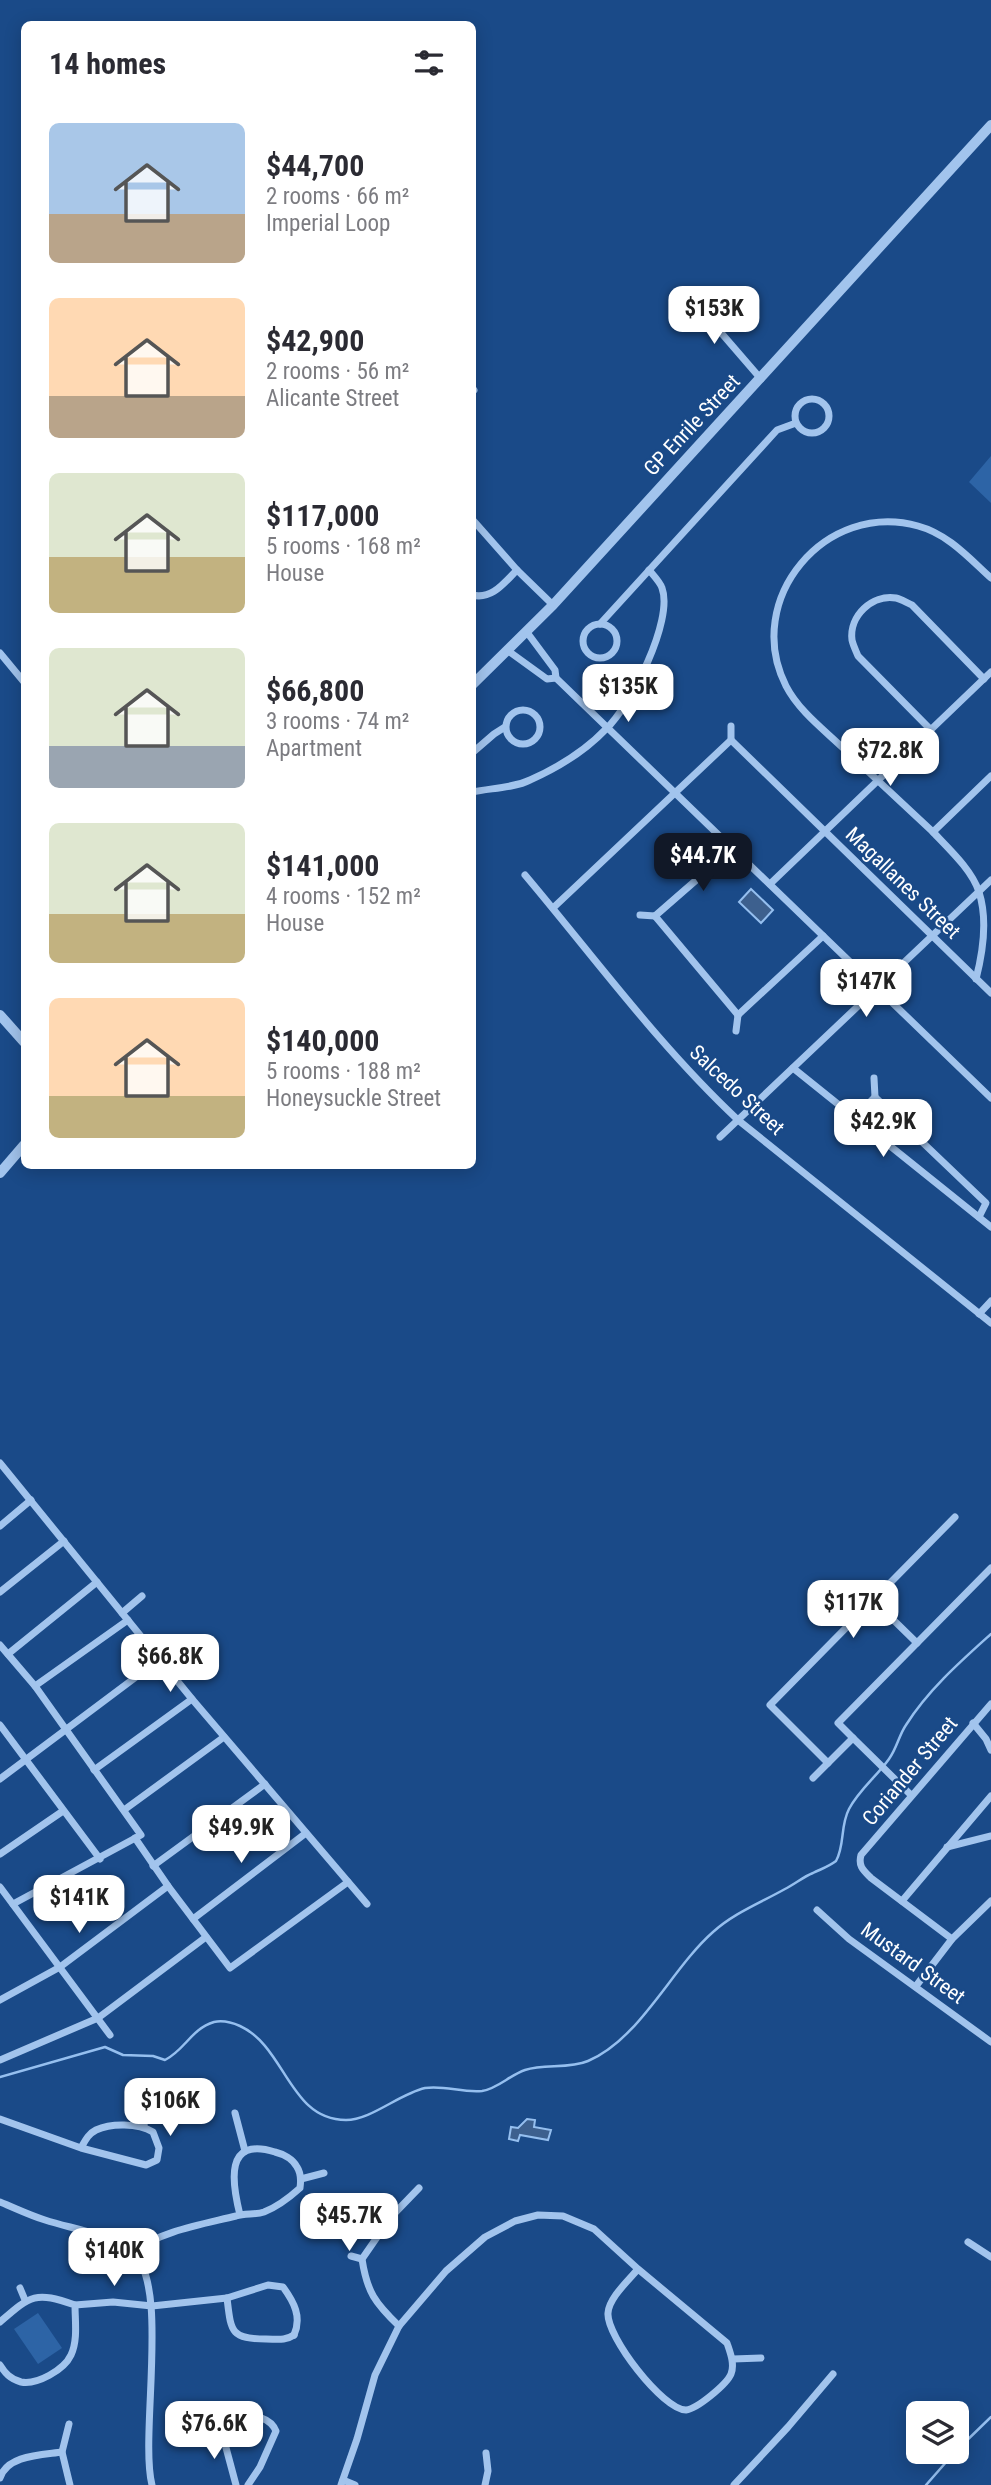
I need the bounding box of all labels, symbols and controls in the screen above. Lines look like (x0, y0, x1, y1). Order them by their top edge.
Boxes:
icon: filters (410, 44, 448, 82)
text: 14 homes (49, 46, 166, 81)
text: $44,700 (266, 148, 364, 183)
icon: home (105, 151, 189, 235)
text: 2 rooms · 66 m² (266, 183, 409, 210)
text: Imperial Loop (266, 210, 390, 237)
pin: $153K (665, 286, 763, 346)
text: $153K (684, 295, 744, 322)
text: $42,900 (266, 323, 364, 358)
icon: home (105, 326, 189, 410)
text: 2 rooms · 56 m² (266, 358, 409, 385)
street label: GP Enrile Street (639, 370, 745, 480)
text: Alicante Street (266, 385, 399, 412)
text: $117,000 (266, 498, 379, 533)
icon: home (105, 501, 189, 585)
text: 5 rooms · 168 m² (266, 533, 421, 560)
text: House (266, 560, 324, 587)
pin: $135K (579, 664, 677, 724)
text: $66,800 (266, 673, 364, 708)
text: $135K (598, 673, 658, 700)
icon: home (105, 676, 189, 760)
text: 3 rooms · 74 m² (266, 708, 409, 735)
pin: $72.8K (833, 728, 947, 788)
text: Apartment (266, 735, 362, 762)
text: $72.8K (857, 737, 923, 764)
street label: Magallanes Street (841, 822, 965, 944)
pin: $44.7K (646, 834, 760, 893)
text: $44.7K (670, 842, 736, 869)
text: $141,000 (266, 848, 379, 883)
icon: home (105, 851, 189, 935)
text: 4 rooms · 152 m² (266, 883, 421, 910)
text: House (266, 910, 324, 937)
pin: $147K (817, 960, 915, 1019)
text: $147K (836, 968, 896, 995)
text: $140,000 (266, 1023, 379, 1058)
icon: home (105, 1026, 189, 1110)
street label: Salcedo Street (685, 1040, 789, 1140)
text: 5 rooms · 188 m² (266, 1058, 421, 1085)
text: Honeysuckle Street (266, 1085, 441, 1112)
pin: $42.9K (826, 1100, 940, 1159)
text: $42.9K (850, 1108, 916, 1135)
pin: $117K (804, 1580, 902, 1640)
text: $117K (823, 1589, 883, 1616)
pin: $66.8K (113, 1634, 227, 1694)
text: $66.8K (137, 1643, 203, 1670)
street label: Coriander Street (858, 1712, 962, 1830)
pin: $49.9K (184, 1806, 298, 1865)
text: $49.9K (208, 1814, 274, 1841)
pin: $141K (30, 1876, 128, 1935)
text: $141K (49, 1884, 109, 1911)
street label: Mustard Street (856, 1917, 970, 2009)
pin: $106K (121, 2078, 219, 2138)
text: $106K (140, 2087, 200, 2114)
pin: $45.7K (292, 2194, 406, 2253)
text: $45.7K (316, 2202, 382, 2229)
pin: $140K (65, 2228, 163, 2288)
text: $140K (84, 2237, 144, 2264)
map controls (906, 2401, 969, 2464)
button: layers (906, 2401, 969, 2464)
pin: $76.6K (157, 2402, 271, 2461)
text: $76.6K (181, 2410, 247, 2437)

